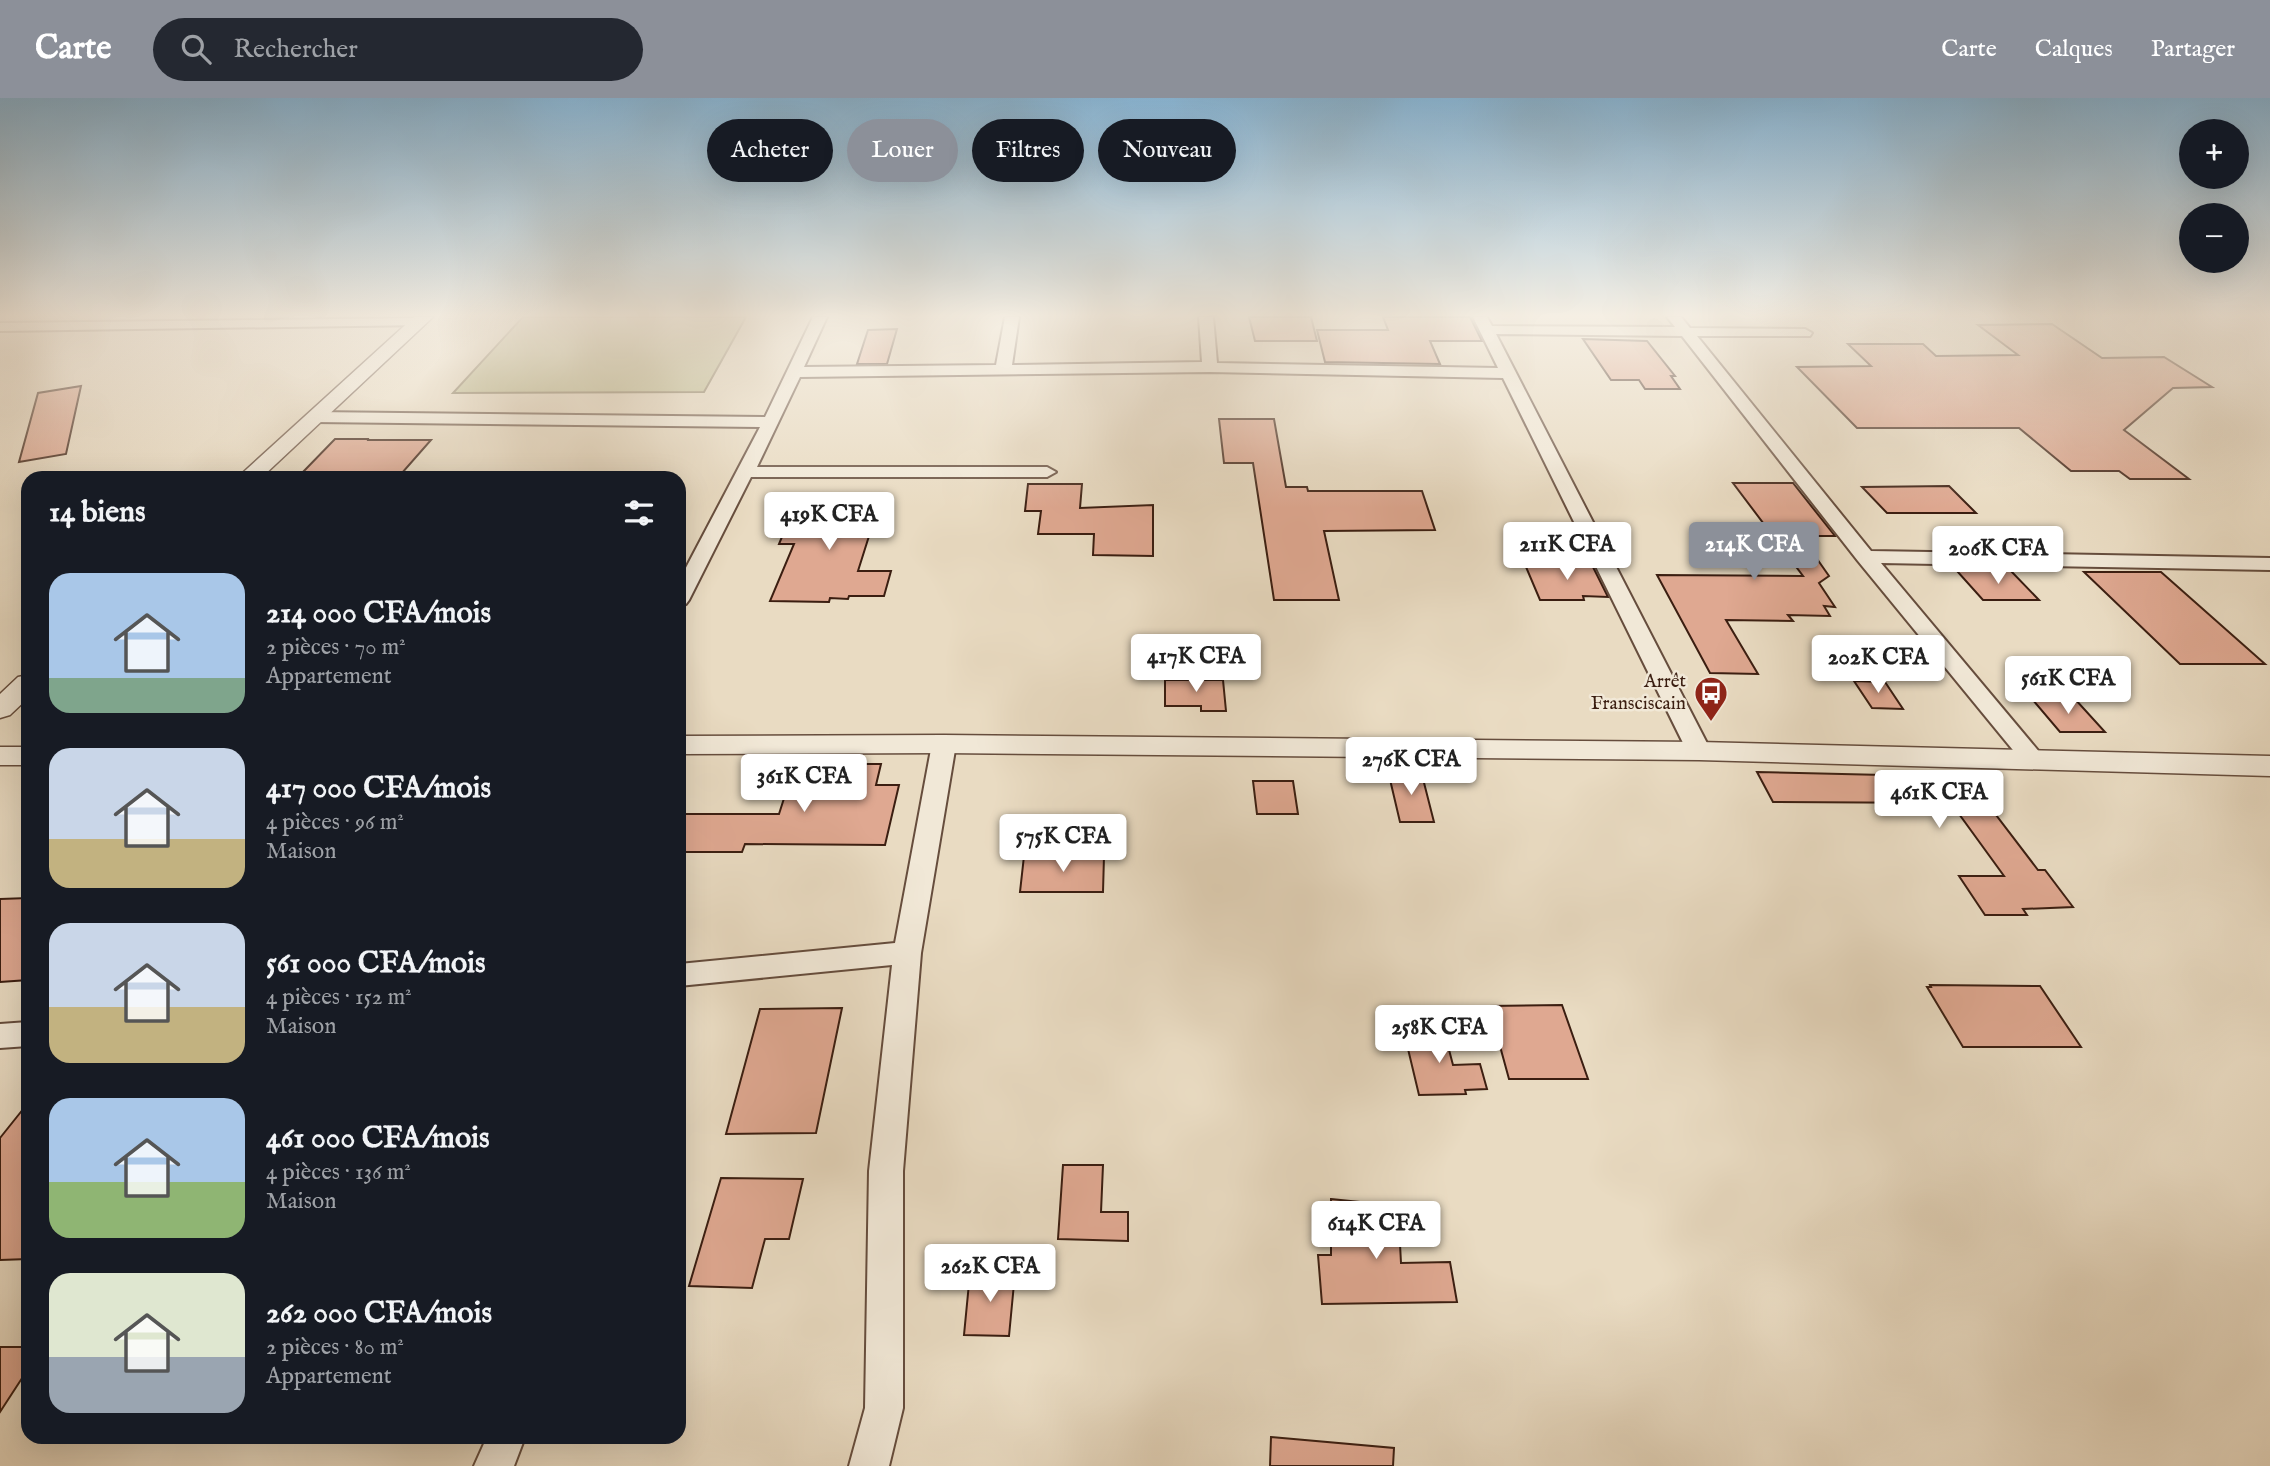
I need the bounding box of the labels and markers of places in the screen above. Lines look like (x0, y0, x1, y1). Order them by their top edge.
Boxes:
pin: 419K CFA (757, 492, 901, 552)
pin: 211K CFA (1495, 522, 1639, 582)
pin: 214K CFA (1682, 522, 1826, 582)
pin: 206K CFA (1926, 526, 2070, 586)
pin: 417K CFA (1124, 634, 1268, 694)
pin: 202K CFA (1806, 636, 1950, 695)
pin: 561K CFA (1996, 656, 2140, 716)
place label: Arrêt Fransciscain (1591, 670, 1686, 716)
bus stop icon: Arrêt Fransciscain (1692, 674, 1730, 723)
pin: 276K CFA (1339, 738, 1483, 797)
pin: 361K CFA (732, 754, 876, 814)
pin: 461K CFA (1867, 770, 2011, 830)
pin: 575K CFA (991, 814, 1135, 874)
pin: 258K CFA (1367, 1006, 1511, 1065)
pin: 614K CFA (1304, 1202, 1448, 1261)
pin: 262K CFA (918, 1244, 1062, 1304)

